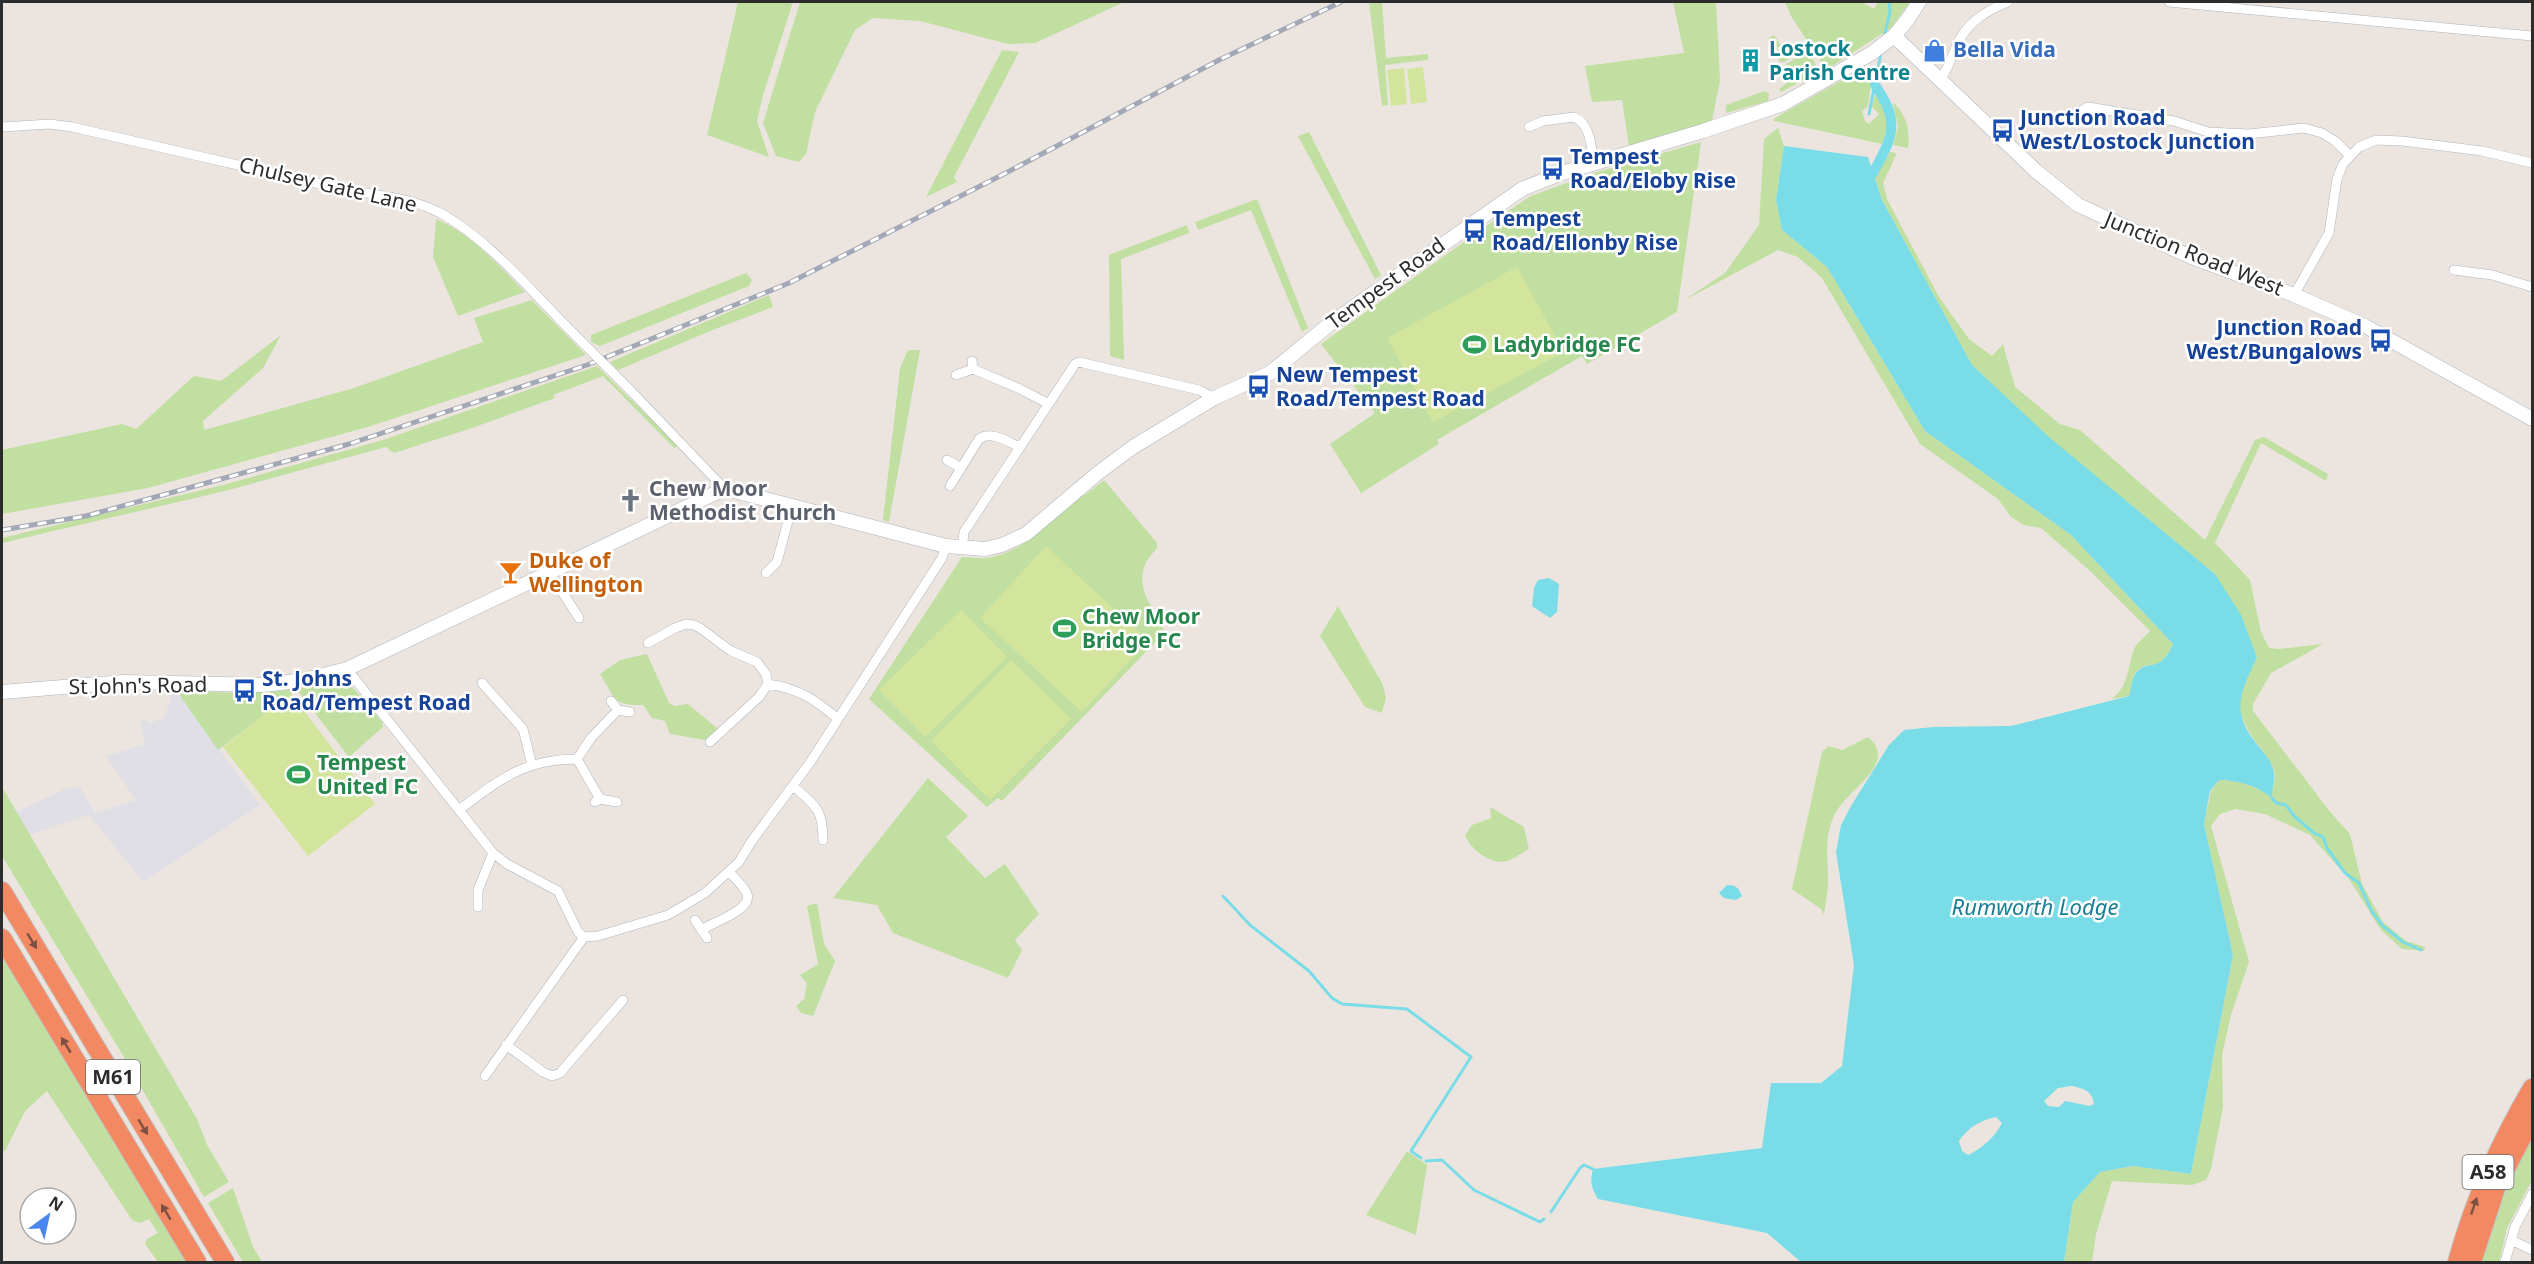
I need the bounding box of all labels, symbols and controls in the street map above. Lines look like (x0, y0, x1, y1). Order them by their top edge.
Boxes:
place label: Lostock Parish Centre (1769, 34, 1910, 86)
place label: Bella Vida (1953, 35, 2056, 63)
shop icon: Bella Vida (1922, 37, 1948, 63)
building icon: Lostock Parish Centre (1738, 48, 1764, 74)
place label: Junction Road West/Lostock Junction (2018, 103, 2255, 155)
bus stop icon: Junction Road West/Lostock Junction (1989, 117, 2015, 143)
place label: Tempest Road/Eloby Rise (1570, 142, 1736, 194)
street label: Chulsey Gate Lane (236, 150, 420, 218)
bus stop icon: Tempest Road/Eloby Rise (1539, 156, 1565, 182)
place label: Tempest Road/Ellonby Rise (1492, 204, 1678, 256)
street label: Junction Road West (2099, 204, 2288, 302)
bus stop icon: Tempest Road/Ellonby Rise (1461, 218, 1487, 244)
street label: Tempest Road (1321, 231, 1450, 336)
place label: Junction Road West/Bungalows (2187, 313, 2362, 365)
bus stop icon: Junction Road West/Bungalows (2367, 327, 2393, 353)
place label: Ladybridge FC (1493, 330, 1641, 358)
sports icon: Ladybridge FC (1462, 332, 1488, 358)
place label: New Tempest Road/Tempest Road (1276, 360, 1485, 412)
bus stop icon: New Tempest Road/Tempest Road (1245, 374, 1271, 400)
place label: Chew Moor Methodist Church (649, 474, 836, 526)
church icon: Chew Moor Methodist Church (618, 488, 644, 514)
place label: Duke of Wellington (529, 546, 643, 598)
bar icon: Duke of Wellington (498, 560, 524, 586)
place label: Chew Moor Bridge FC (1082, 602, 1201, 654)
sports icon: Chew Moor Bridge FC (1051, 616, 1077, 642)
place label: St. Johns Road/Tempest Road (262, 664, 471, 716)
street label: St John's Road (68, 670, 208, 700)
bus stop icon: St. Johns Road/Tempest Road (231, 678, 257, 704)
place label: Tempest United FC (317, 748, 418, 800)
sports icon: Tempest United FC (286, 762, 312, 788)
water label: Rumworth Lodge (1952, 891, 2118, 921)
one-way arrow (26, 933, 37, 949)
one-way arrow (61, 1036, 71, 1053)
road number: M61 (86, 1060, 140, 1094)
one-way arrow (138, 1119, 148, 1136)
road number: A58 (2462, 1155, 2514, 1189)
north arrow (18, 1186, 78, 1246)
text: N (45, 1191, 68, 1216)
one-way arrow (2470, 1197, 2479, 1215)
one-way arrow (161, 1204, 172, 1220)

